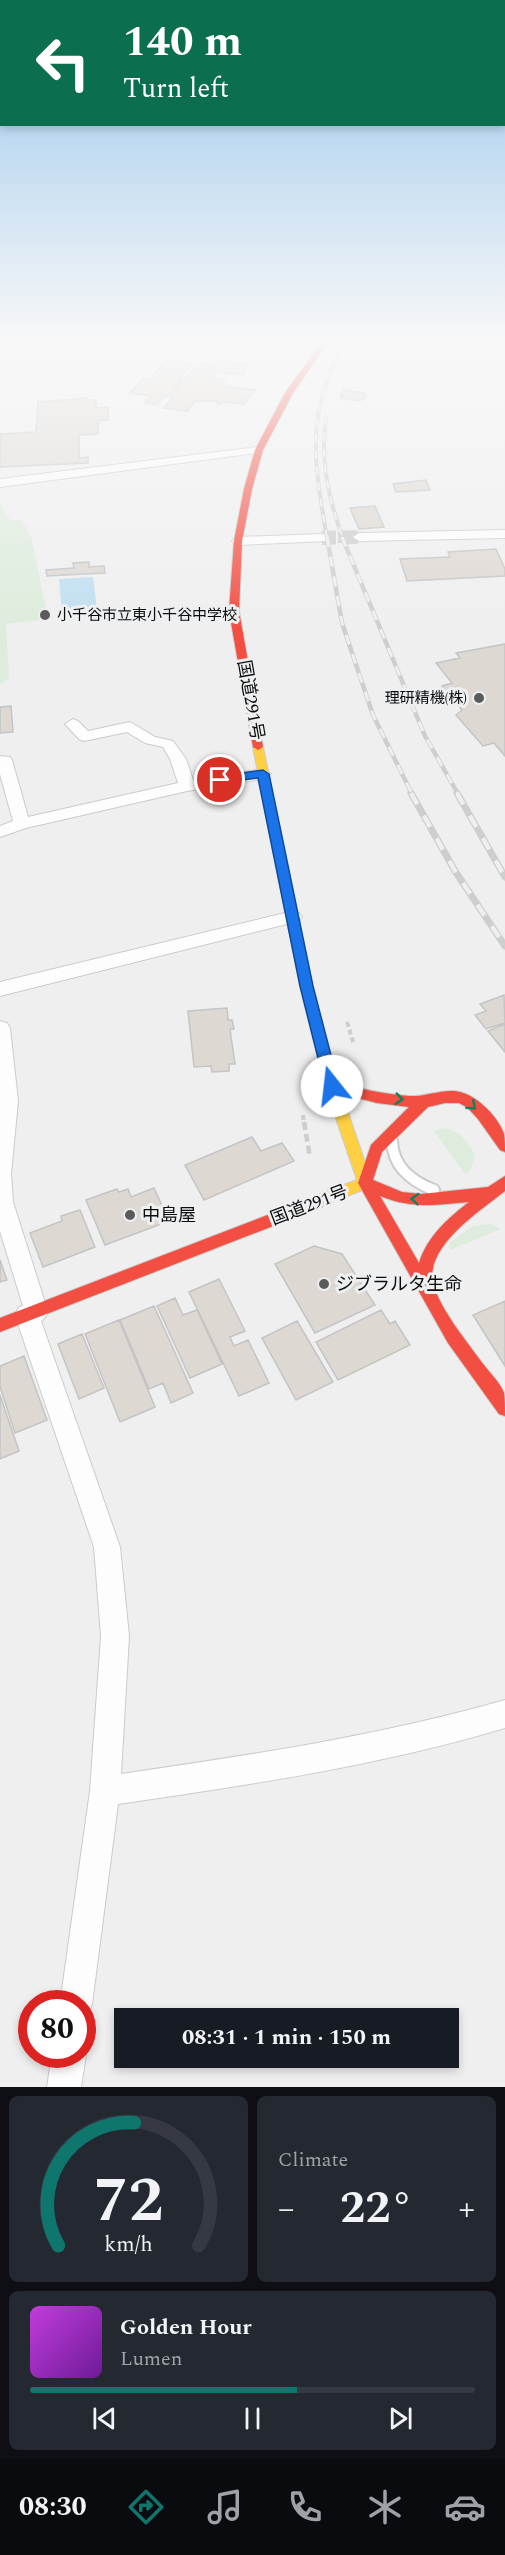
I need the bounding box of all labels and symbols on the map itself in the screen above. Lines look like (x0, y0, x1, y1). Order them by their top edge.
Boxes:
place label: 小千谷市立東小千谷中学校 (57, 604, 237, 627)
marker: 小千谷市立東小千谷中学校 (38, 608, 52, 622)
street label: 国道291号 (230, 658, 271, 742)
place label: 理研精機(株) (384, 687, 467, 710)
marker: 理研精機(株) (472, 691, 486, 705)
pin (194, 754, 245, 805)
position arrow (300, 1054, 364, 1118)
one-way arrow (394, 1092, 403, 1105)
one-way arrow (466, 1099, 476, 1110)
street label: 国道291号 (267, 1178, 352, 1233)
one-way arrow (410, 1193, 419, 1206)
place label: 中島屋 (142, 1202, 196, 1229)
marker: 中島屋 (123, 1208, 137, 1222)
place label: ジブラルタ生命 (336, 1271, 462, 1298)
marker: ジブラルタ生命 (317, 1277, 331, 1291)
speed limit sign: 80 (18, 1990, 96, 2068)

